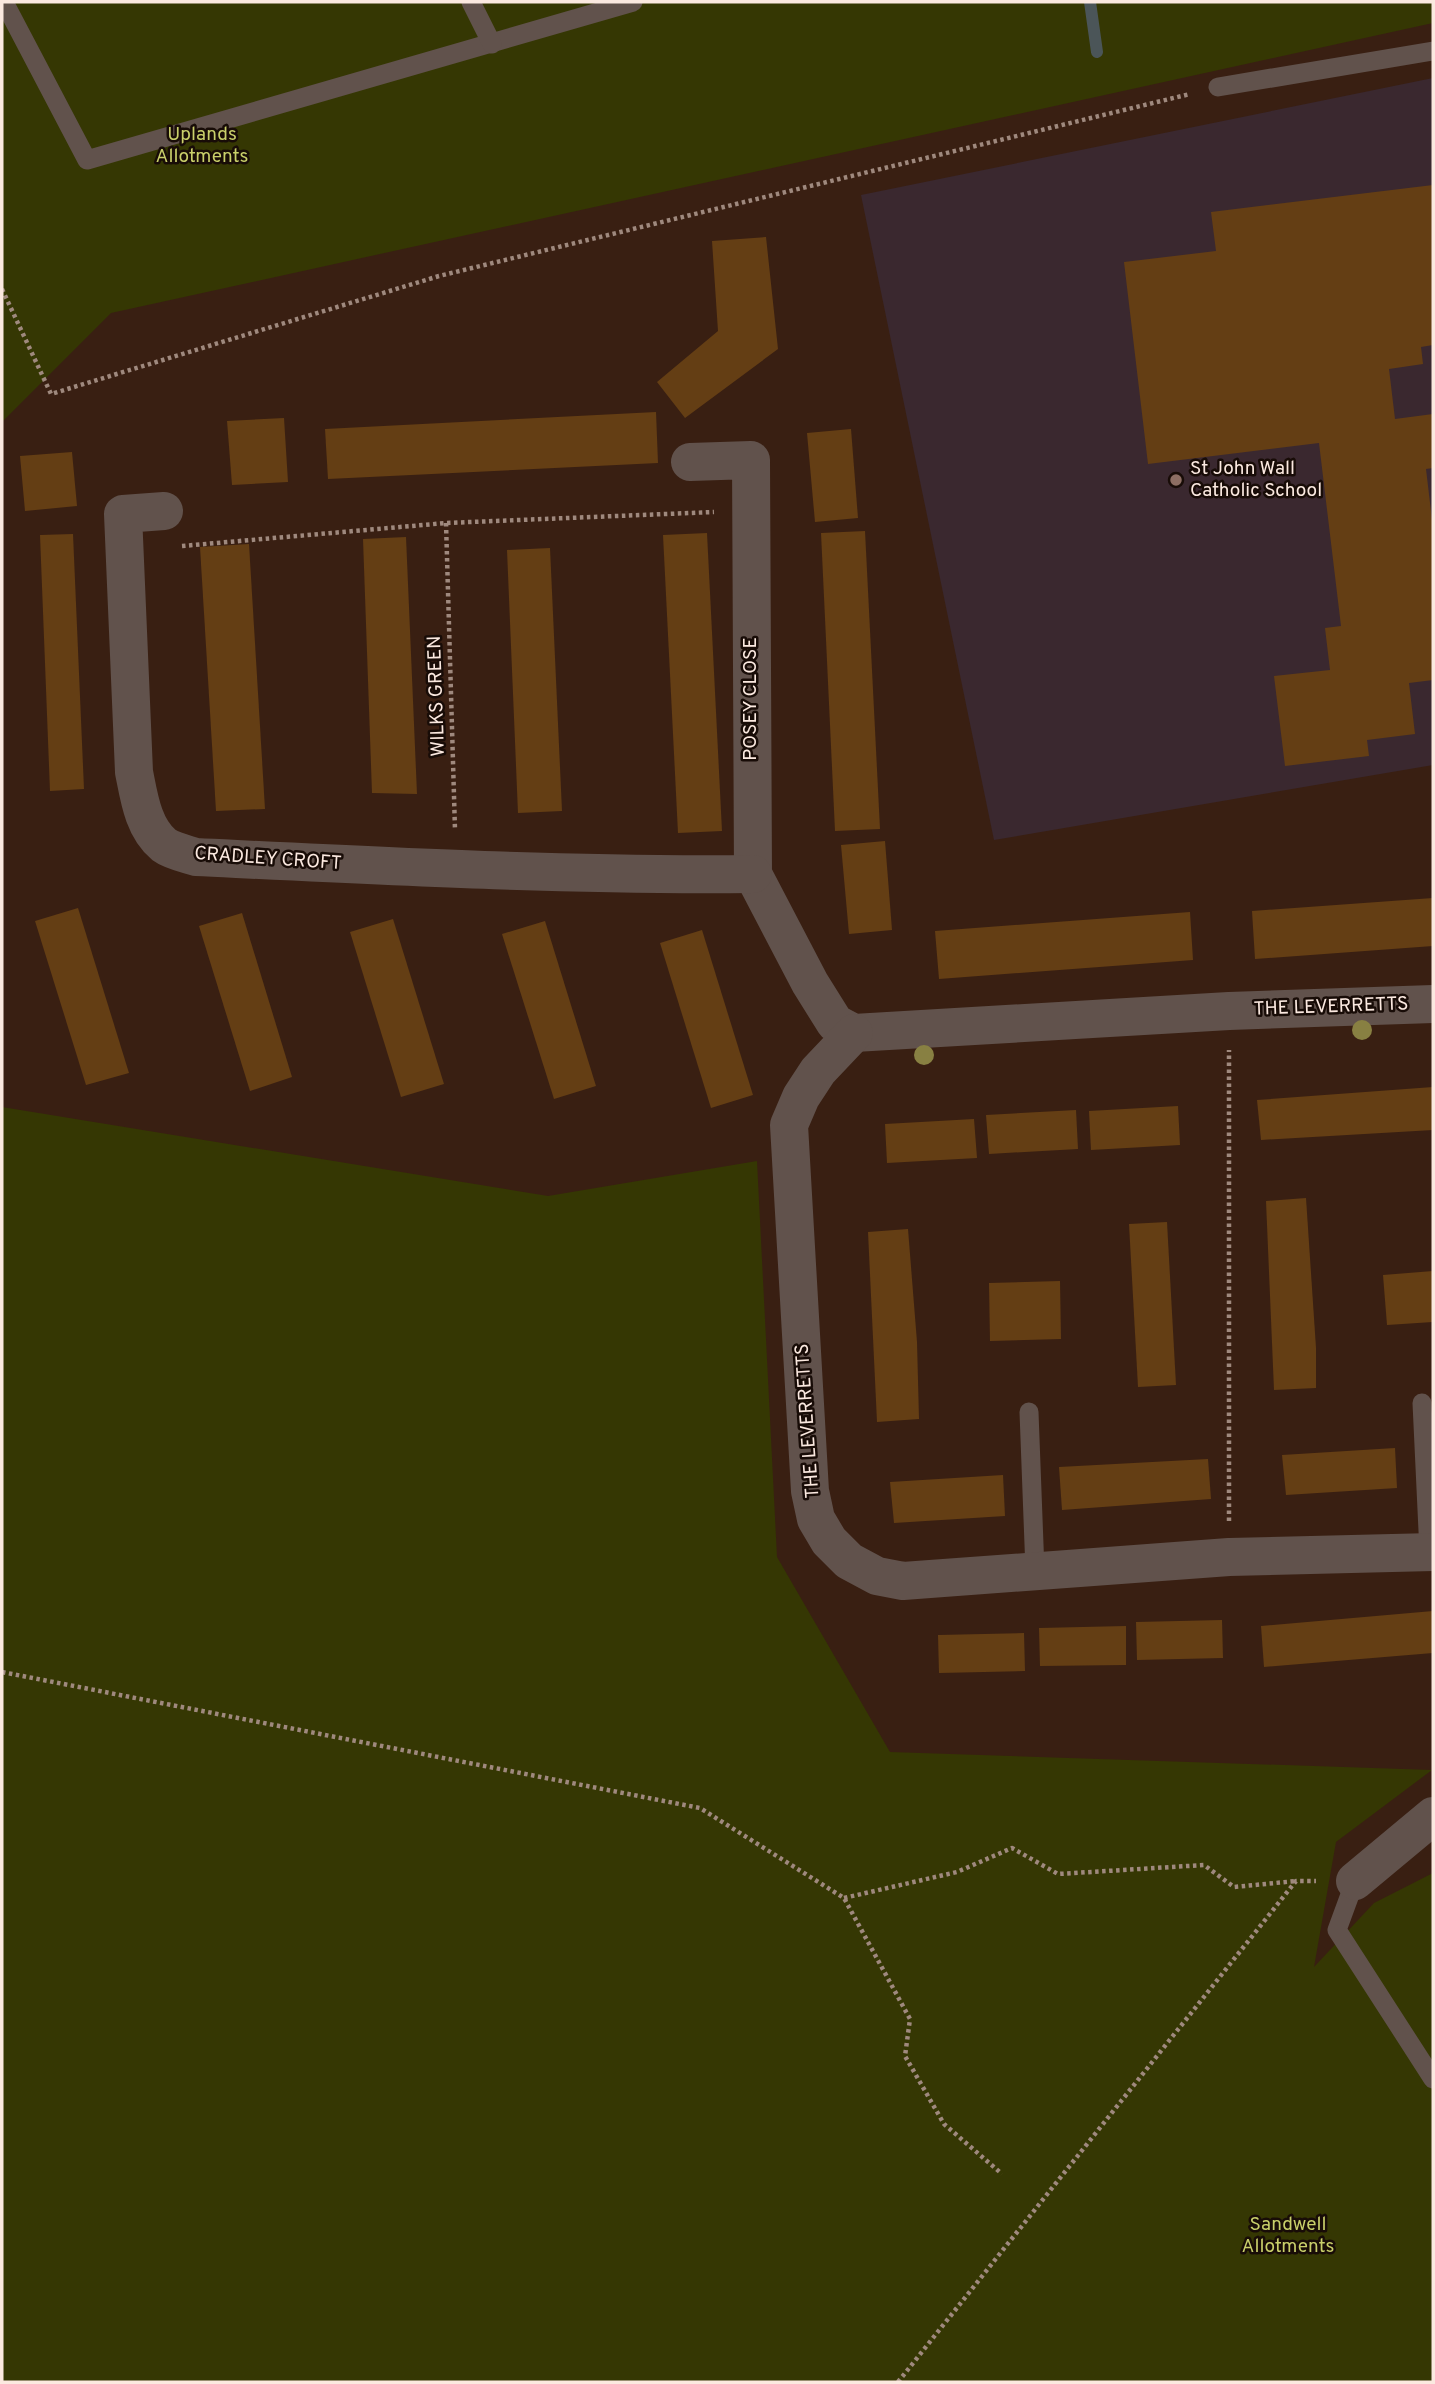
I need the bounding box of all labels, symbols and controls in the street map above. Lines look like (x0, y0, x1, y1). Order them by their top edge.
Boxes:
park label: Uplands Allotments (156, 123, 248, 169)
place label: St John Wall Catholic School (1190, 457, 1322, 503)
marker: St John Wall Catholic School (1168, 472, 1184, 488)
street label: WILKS GREEN (423, 635, 451, 757)
street label: POSEY CLOSE (739, 637, 763, 761)
street label: CRADLEY CROFT (193, 842, 343, 876)
street label: THE LEVERRETTS (1253, 992, 1409, 1022)
street label: THE LEVERRETTS (791, 1343, 825, 1499)
park label: Sandwell Allotments (1242, 2213, 1334, 2259)

